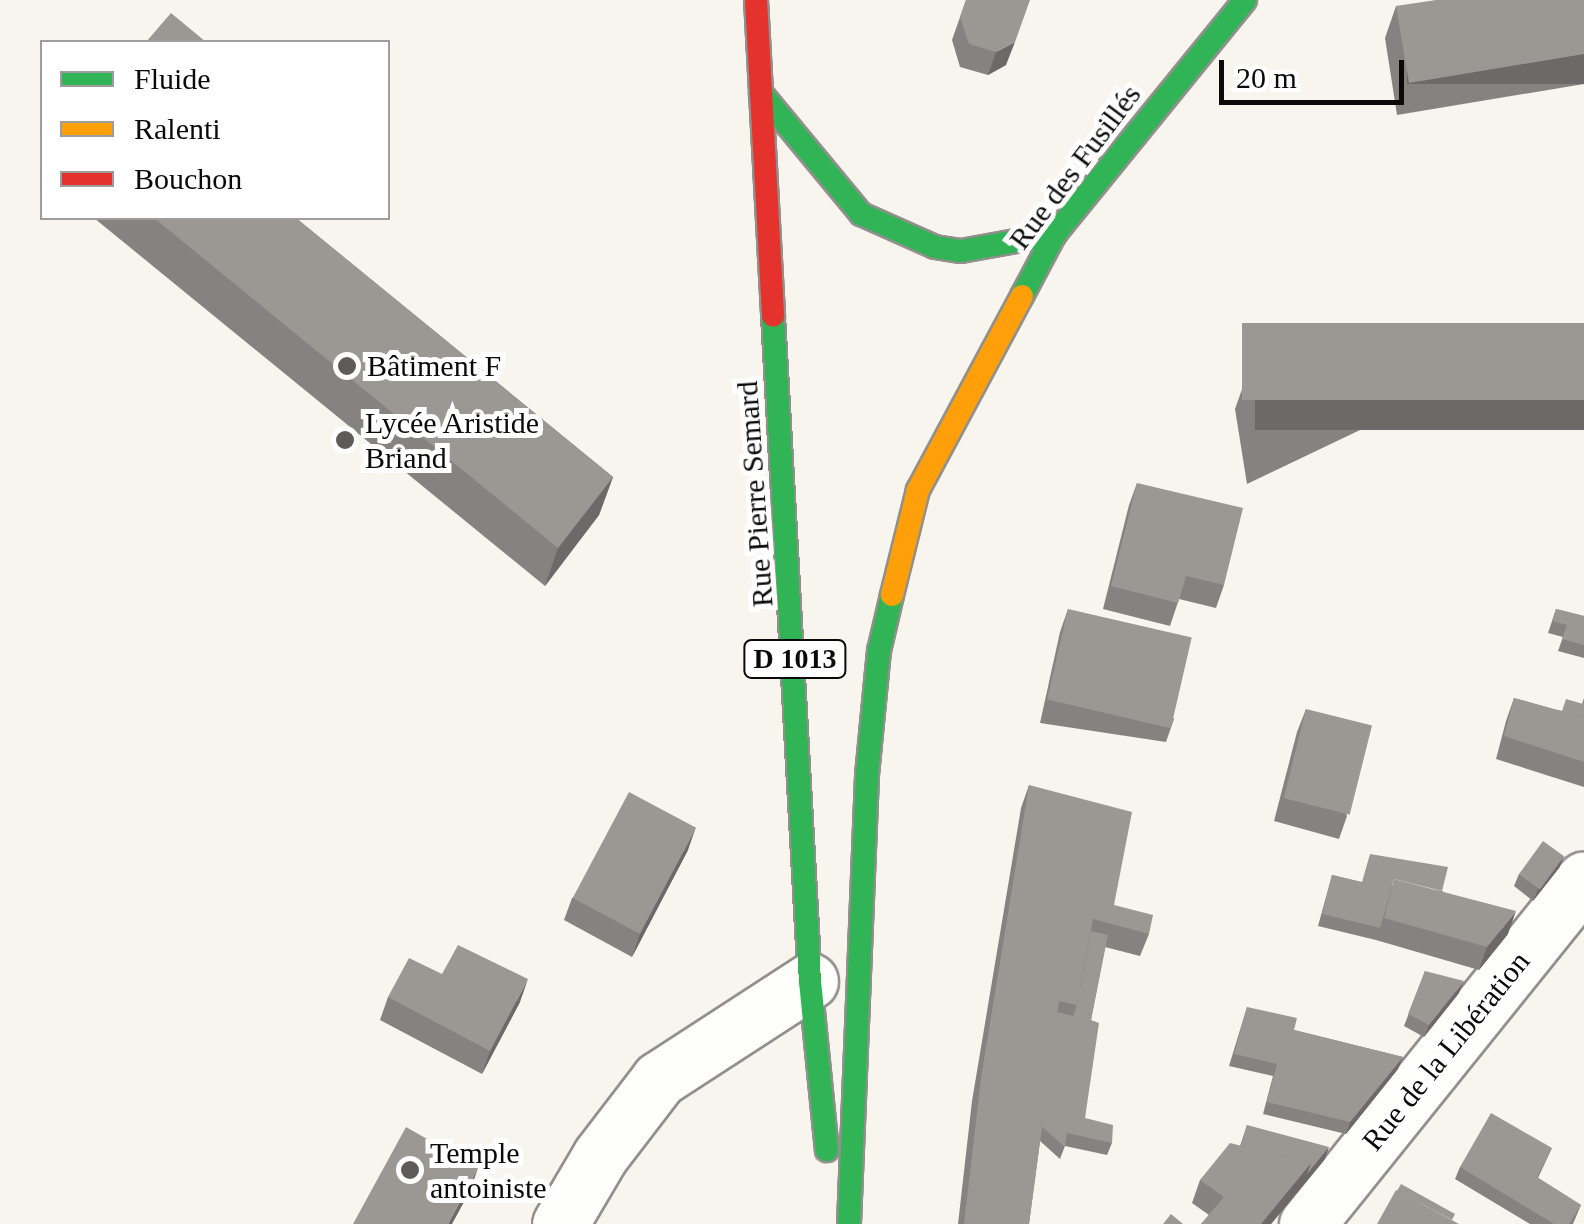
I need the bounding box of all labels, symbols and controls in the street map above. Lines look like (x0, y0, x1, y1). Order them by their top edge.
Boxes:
legend (40, 40, 390, 220)
scale bar (1224, 40, 1409, 102)
text: 20 m (1236, 61, 1297, 94)
text: Fluide (134, 62, 211, 95)
street label: Rue des Fusillés (1001, 78, 1149, 256)
text: Ralenti (134, 112, 221, 145)
text: Bouchon (134, 162, 242, 195)
place label: Bâtiment F (367, 348, 501, 384)
marker: Bâtiment F (336, 355, 358, 377)
street label: Rue Pierre Semard (729, 380, 781, 608)
place label: Lycée Aristide Briand (365, 405, 541, 476)
marker: Lycée Aristide Briand (334, 429, 356, 451)
road number: D 1013 (742, 636, 848, 682)
street label: Rue de la Libération (1355, 944, 1537, 1158)
place label: Temple antoiniste (430, 1135, 547, 1206)
marker: Temple antoiniste (399, 1159, 421, 1181)

